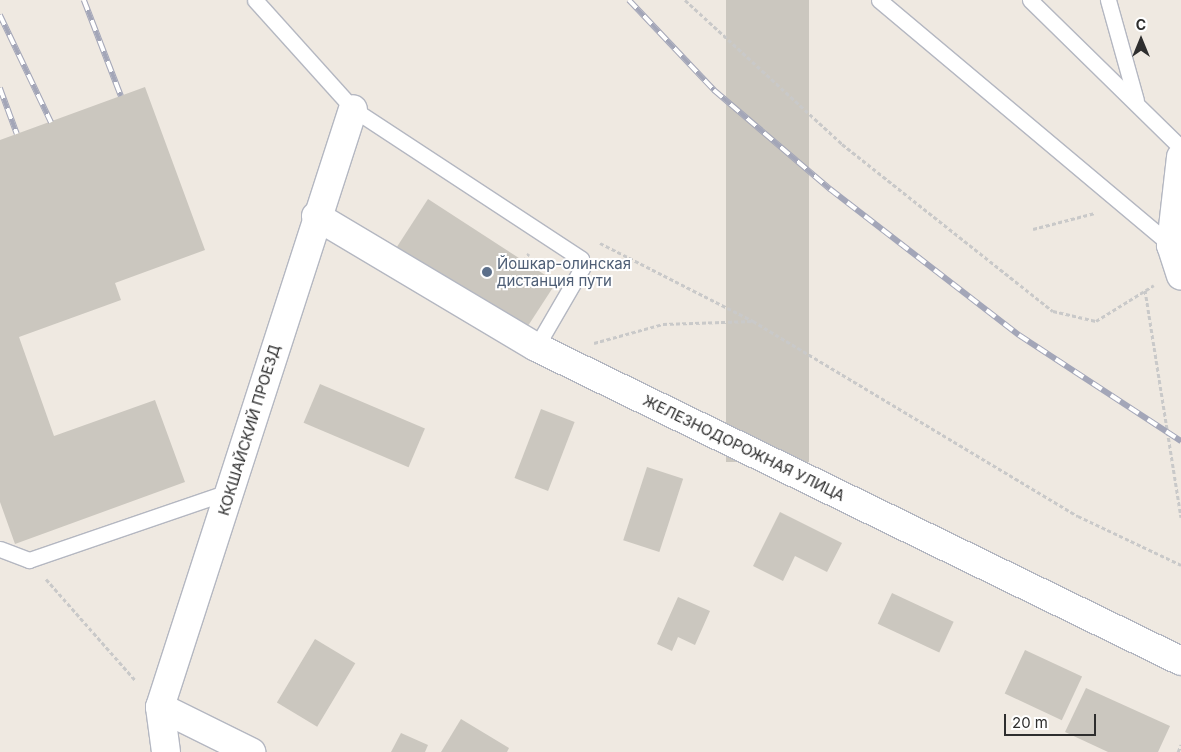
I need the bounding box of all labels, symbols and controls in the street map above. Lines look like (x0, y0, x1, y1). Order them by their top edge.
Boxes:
north arrow (1116, 15, 1166, 65)
text: С (1136, 16, 1146, 33)
place label: Йошкар-олинская дистанция пути (497, 254, 631, 289)
marker: Йошкар-олинская дистанция пути (481, 266, 493, 278)
street label: КОКШАЙСКИЙ ПРОЕЗД (214, 342, 284, 518)
street label: ЖЕЛЕЗНОДОРОЖНАЯ УЛИЦА (640, 391, 848, 505)
scale bar (1006, 704, 1098, 736)
text: 20 m (1012, 713, 1048, 732)

